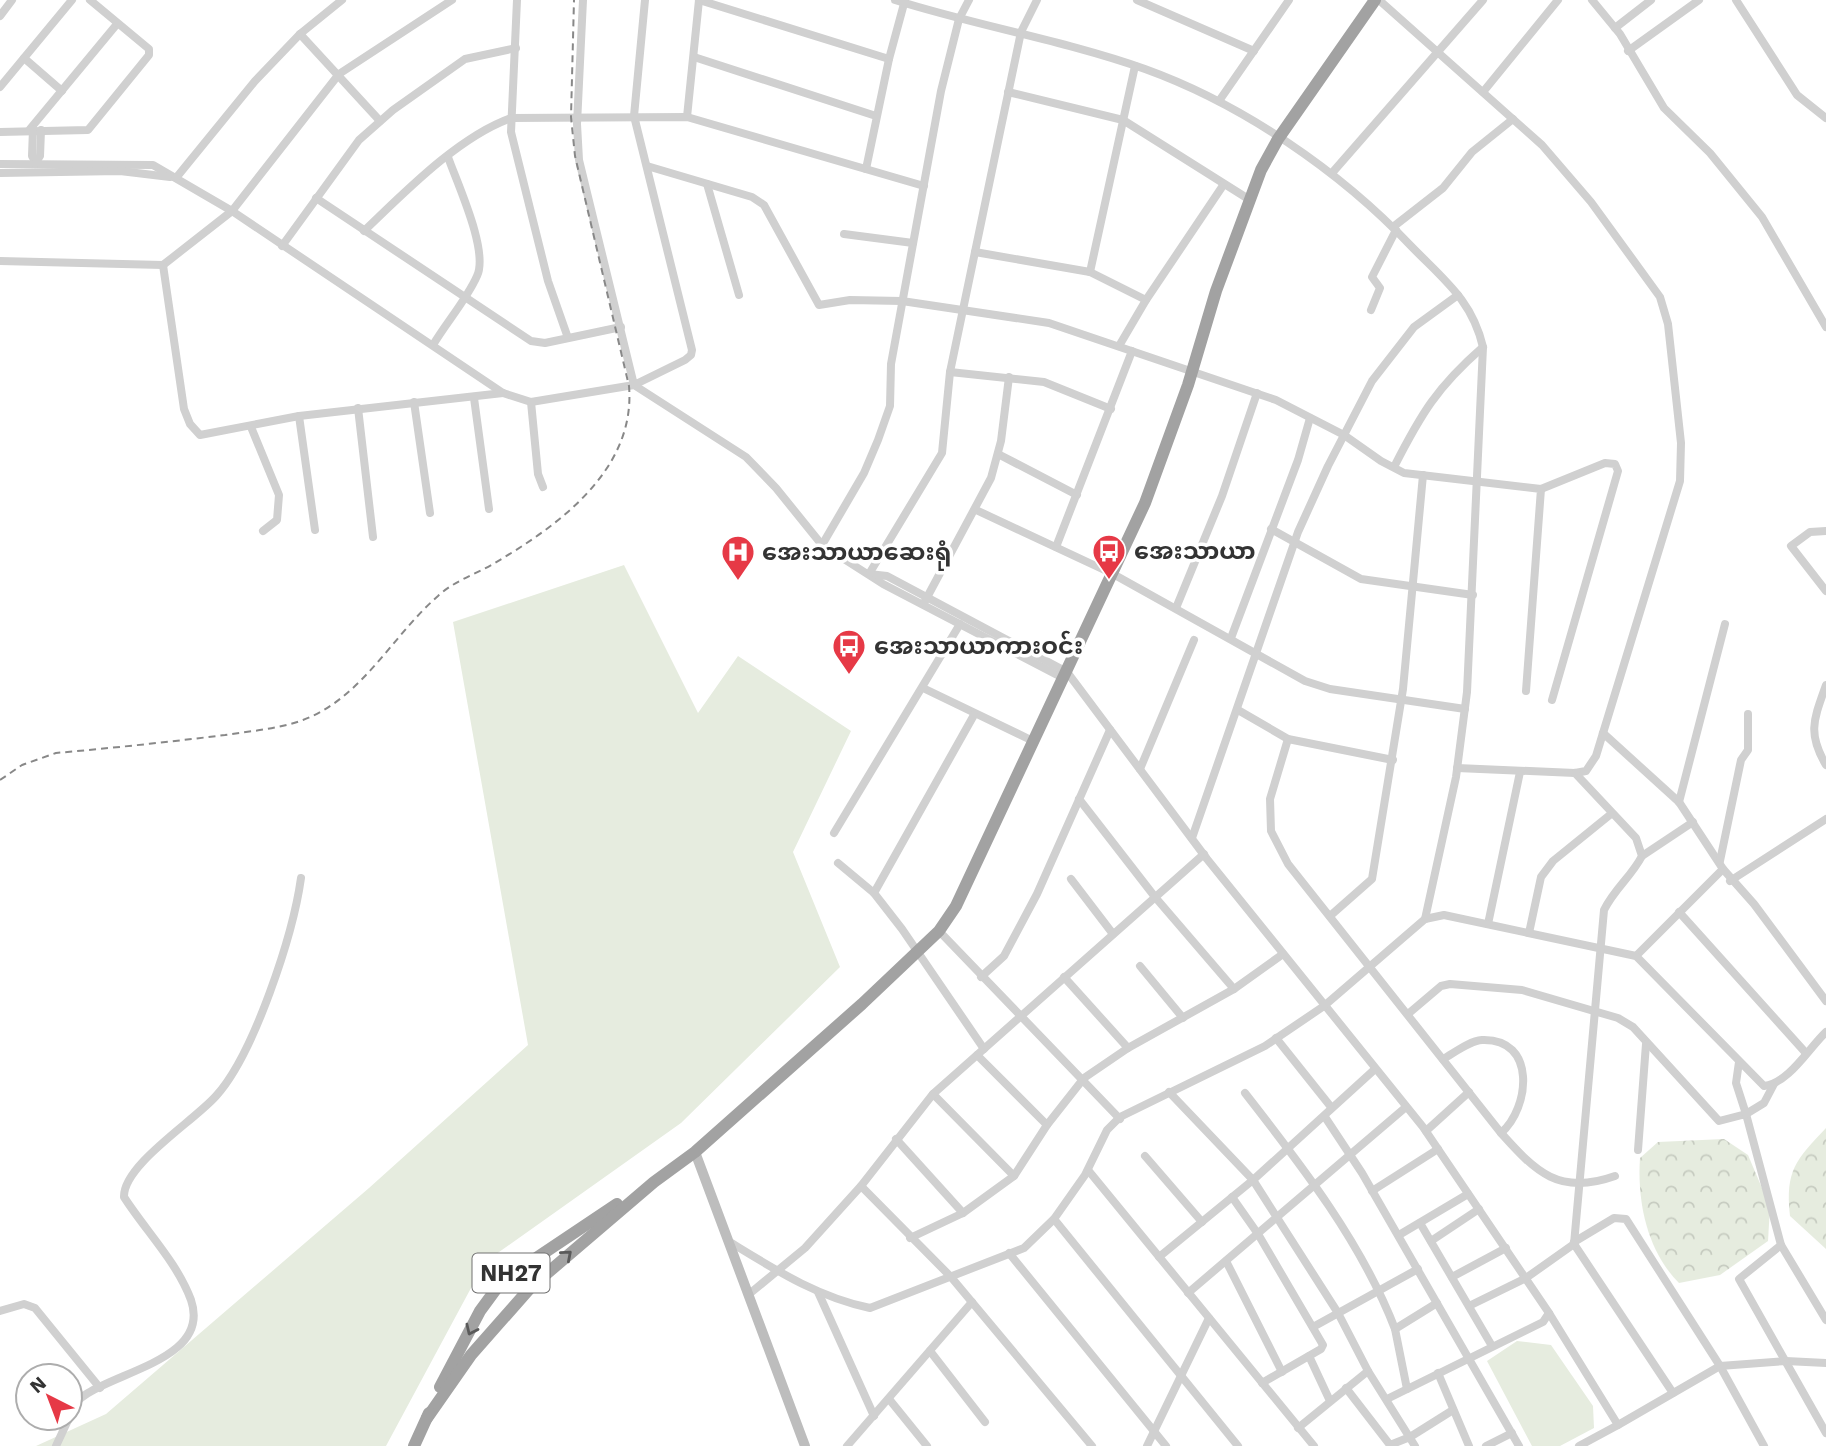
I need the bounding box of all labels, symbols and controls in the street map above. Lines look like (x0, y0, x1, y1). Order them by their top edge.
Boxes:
bus stop icon: အေးသာယာ (1090, 532, 1128, 581)
hospital icon: အေးသာယာဆေးရုံ (719, 533, 757, 582)
place label: အေးသာယာ (1134, 537, 1256, 565)
place label: အေးသာယာဆေးရုံ (762, 538, 951, 571)
bus stop icon: အေးသာယာကားဝင်း (830, 627, 868, 676)
place label: အေးသာယာကားဝင်း (874, 630, 1083, 660)
one-way arrow (559, 1251, 572, 1264)
road number: NH27 (472, 1254, 550, 1292)
one-way arrow (465, 1323, 479, 1335)
north arrow (14, 1362, 84, 1432)
text: N (25, 1371, 51, 1398)

